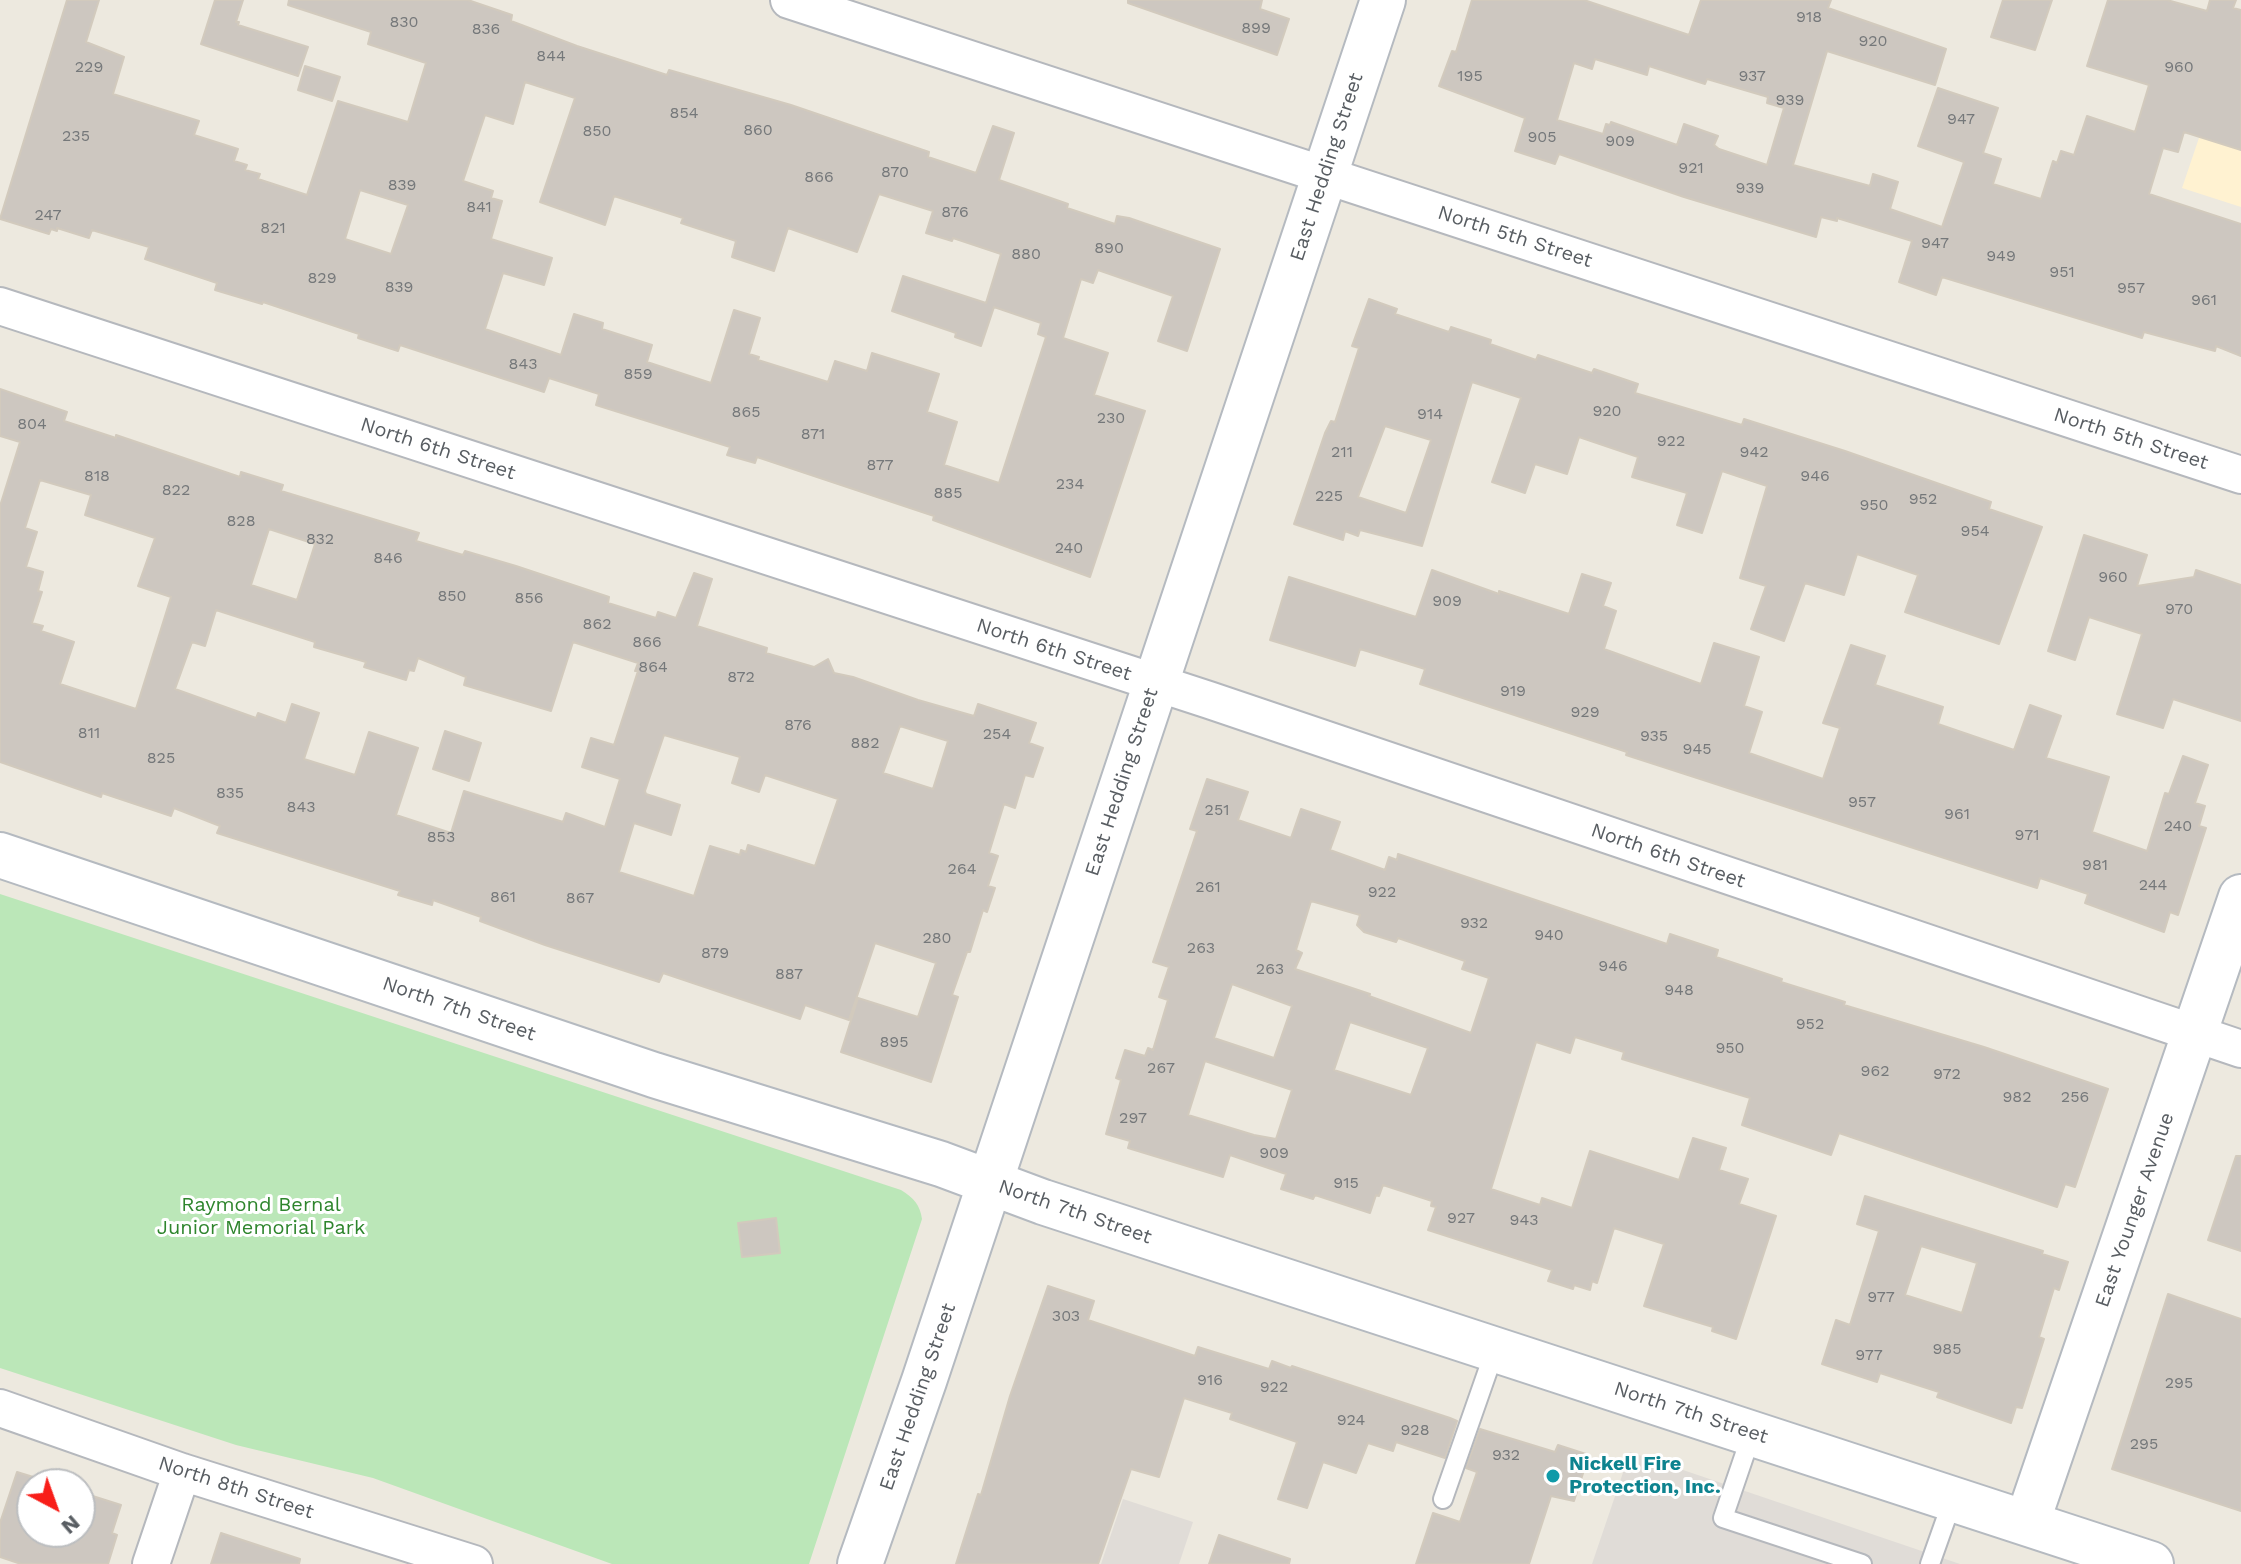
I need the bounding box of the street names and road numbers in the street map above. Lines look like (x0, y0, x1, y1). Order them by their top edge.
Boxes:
street label: East Hedding Street (1285, 70, 1369, 264)
street label: North 5th Street (1435, 201, 1595, 273)
street label: North 5th Street (2051, 403, 2211, 475)
street label: North 6th Street (357, 413, 519, 485)
street label: North 6th Street (973, 614, 1135, 686)
street label: East Hedding Street (1080, 685, 1164, 879)
street label: North 6th Street (1588, 818, 1748, 894)
street label: North 7th Street (379, 972, 539, 1046)
street label: East Younger Avenue (2090, 1109, 2180, 1311)
street label: North 7th Street (995, 1175, 1155, 1249)
street label: East Hedding Street (875, 1300, 961, 1494)
street label: North 7th Street (1611, 1377, 1771, 1449)
street label: North 8th Street (155, 1452, 317, 1524)

